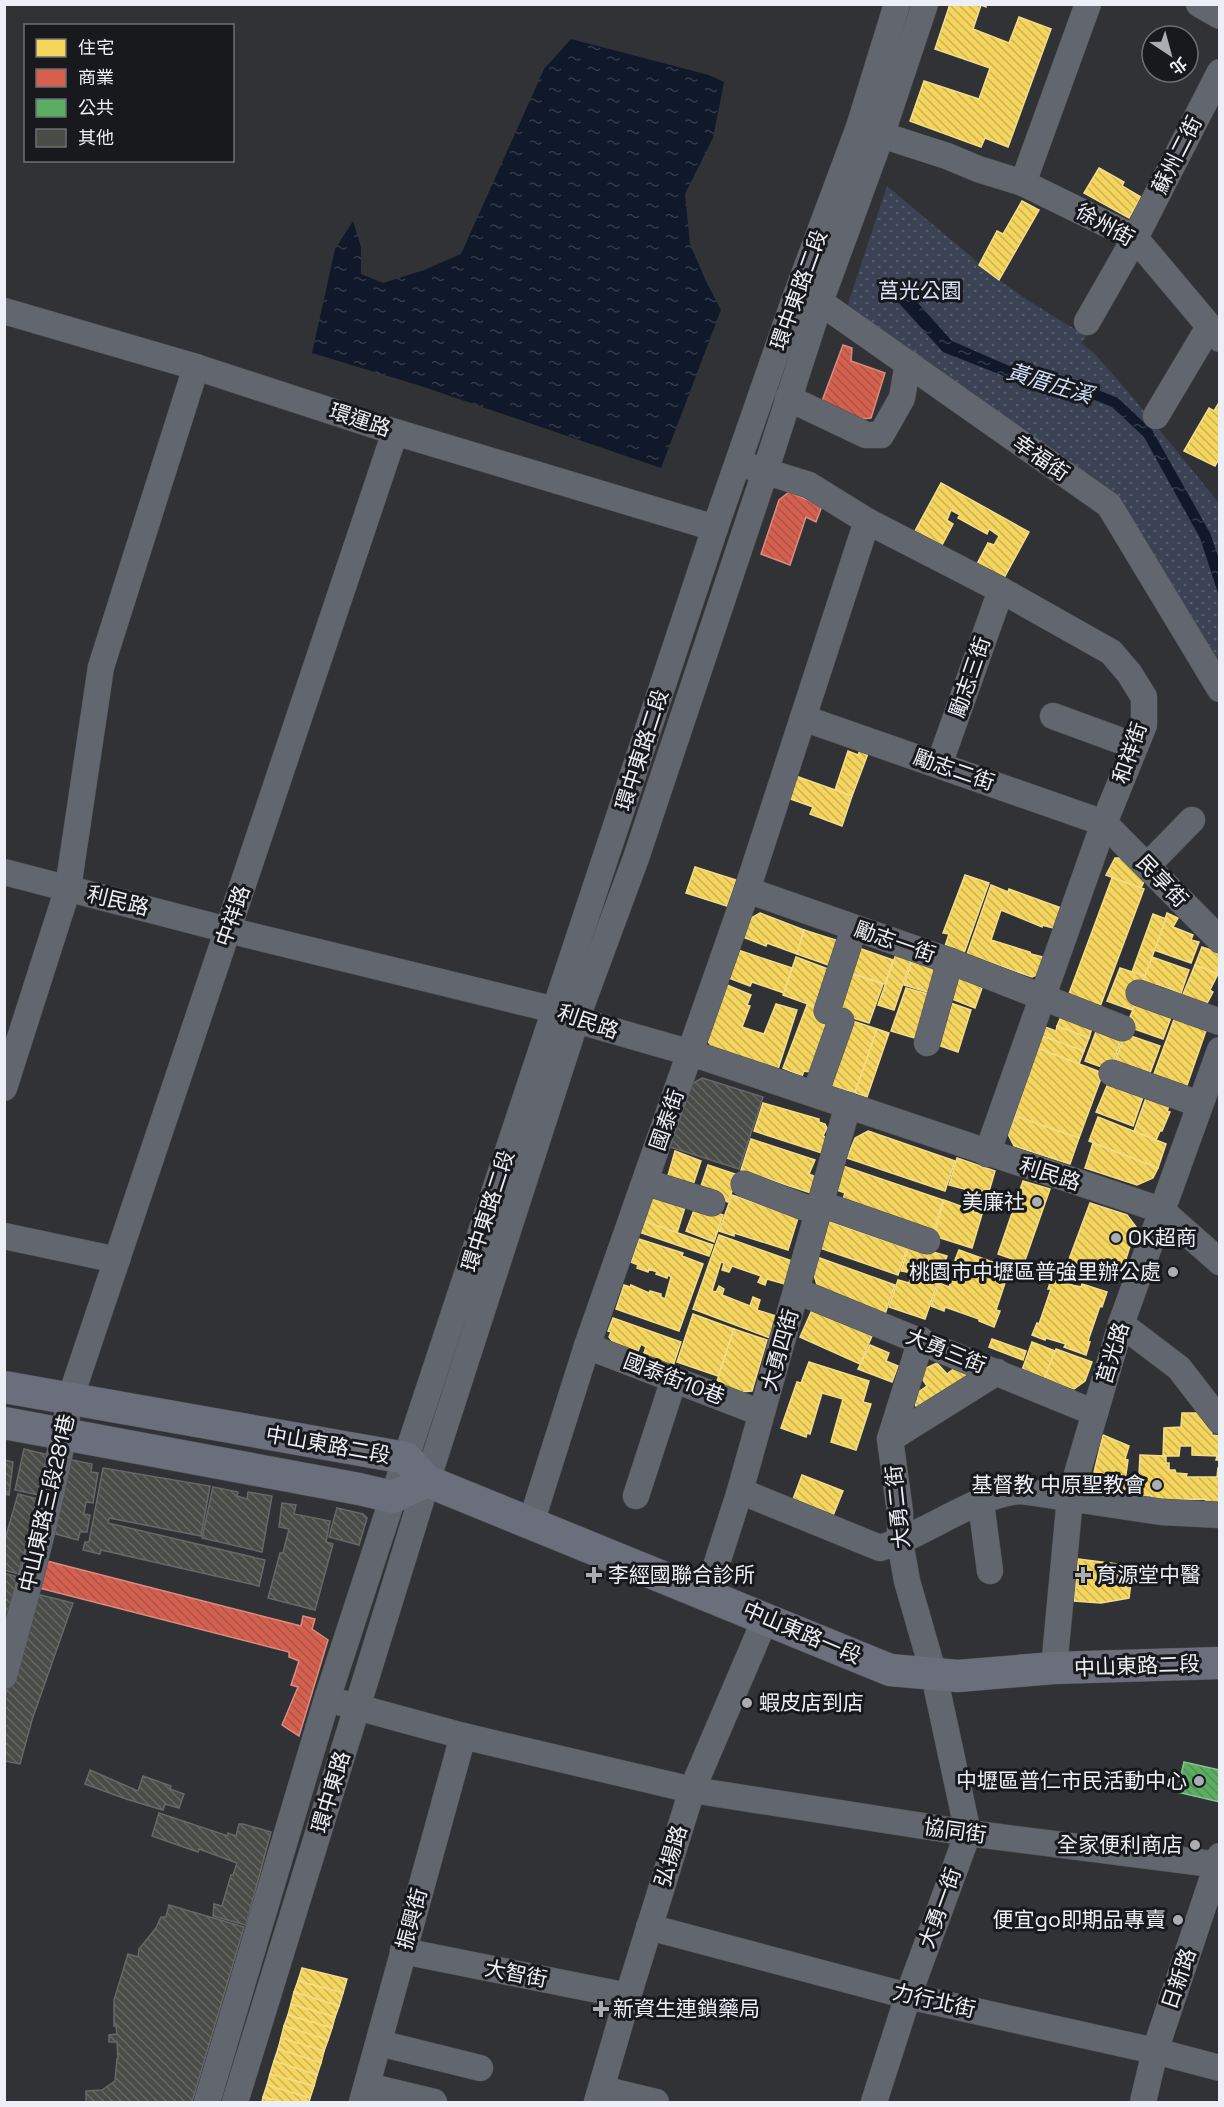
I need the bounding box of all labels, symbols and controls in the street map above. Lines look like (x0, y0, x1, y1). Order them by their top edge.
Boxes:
legend (24, 24, 234, 162)
north arrow (1140, 24, 1200, 84)
text: 住宅 (78, 36, 114, 59)
text: 北 (1166, 53, 1191, 79)
text: 商業 (78, 66, 114, 89)
text: 公共 (78, 96, 114, 119)
street label: 蘇州二街 (1145, 111, 1208, 198)
text: 其他 (78, 126, 114, 149)
street label: 徐州街 (1071, 197, 1139, 252)
street label: 環中東路二段 (764, 226, 833, 354)
park label: 莒光公園 (878, 277, 962, 304)
water label: 黃厝庄溪 (1004, 357, 1099, 410)
street label: 環運路 (326, 397, 394, 442)
street label: 幸福街 (1008, 428, 1075, 487)
street label: 勵志三街 (943, 633, 996, 721)
street label: 環中東路二段 (609, 686, 674, 814)
street label: 和祥街 (1107, 719, 1153, 787)
street label: 勵志二街 (910, 743, 998, 796)
street label: 民享街 (1131, 849, 1194, 913)
street label: 利民路 (84, 880, 152, 921)
street label: 中祥路 (210, 882, 256, 950)
street label: 勵志一街 (851, 915, 939, 968)
street label: 利民路 (554, 999, 622, 1045)
street label: 國泰街 (644, 1086, 690, 1154)
street label: 環中東路二段 (455, 1147, 520, 1275)
street label: 利民路 (1016, 1151, 1084, 1196)
place label: 美廉社 (962, 1188, 1025, 1215)
marker: 美廉社 (1030, 1195, 1044, 1209)
place label: OK超商 (1128, 1224, 1197, 1251)
marker: OK超商 (1109, 1231, 1123, 1245)
place label: 桃園市中壢區普強里辦公處 (909, 1258, 1161, 1285)
marker: 桃園市中壢區普強里辦公處 (1166, 1265, 1180, 1279)
street label: 大勇四街 (755, 1306, 804, 1394)
street label: 莒光路 (1090, 1319, 1135, 1387)
street label: 大勇三街 (902, 1322, 990, 1379)
street label: 國泰街10巷 (620, 1347, 729, 1410)
street label: 中山東路三段281巷 (13, 1411, 80, 1594)
street label: 中山東路二段 (264, 1420, 392, 1469)
street label: 大勇二街 (880, 1464, 915, 1550)
place label: 基督教 中原聖教會 (972, 1471, 1145, 1498)
marker: 基督教 中原聖教會 (1150, 1478, 1164, 1492)
place label: 李經國聯合診所 (608, 1561, 755, 1588)
place label: 育源堂中醫 (1096, 1561, 1201, 1588)
marker: 李經國聯合診所 (585, 1566, 603, 1584)
marker: 育源堂中醫 (1074, 1566, 1092, 1584)
street label: 中山東路一段 (739, 1595, 865, 1670)
street label: 中山東路二段 (1074, 1650, 1200, 1681)
place label: 蝦皮店到店 (759, 1689, 864, 1716)
marker: 蝦皮店到店 (740, 1696, 754, 1710)
street label: 環中東路 (305, 1748, 356, 1836)
place label: 中壢區普仁市民活動中心 (956, 1767, 1187, 1794)
marker: 中壢區普仁市民活動中心 (1192, 1774, 1206, 1788)
street label: 協同街 (922, 1813, 988, 1848)
street label: 弘揚路 (648, 1822, 693, 1890)
place label: 全家便利商店 (1057, 1831, 1183, 1858)
marker: 全家便利商店 (1188, 1838, 1202, 1852)
street label: 大勇一街 (912, 1864, 967, 1952)
street label: 振興街 (390, 1885, 433, 1953)
place label: 便宜go即期品專賣 (993, 1906, 1166, 1933)
marker: 便宜go即期品專賣 (1171, 1913, 1185, 1927)
street label: 日新路 (1156, 1945, 1202, 2013)
street label: 大智街 (483, 1954, 550, 1993)
street label: 力行北街 (890, 1978, 978, 2023)
place label: 新資生連鎖藥局 (613, 1995, 760, 2022)
marker: 新資生連鎖藥局 (594, 2002, 608, 2016)

